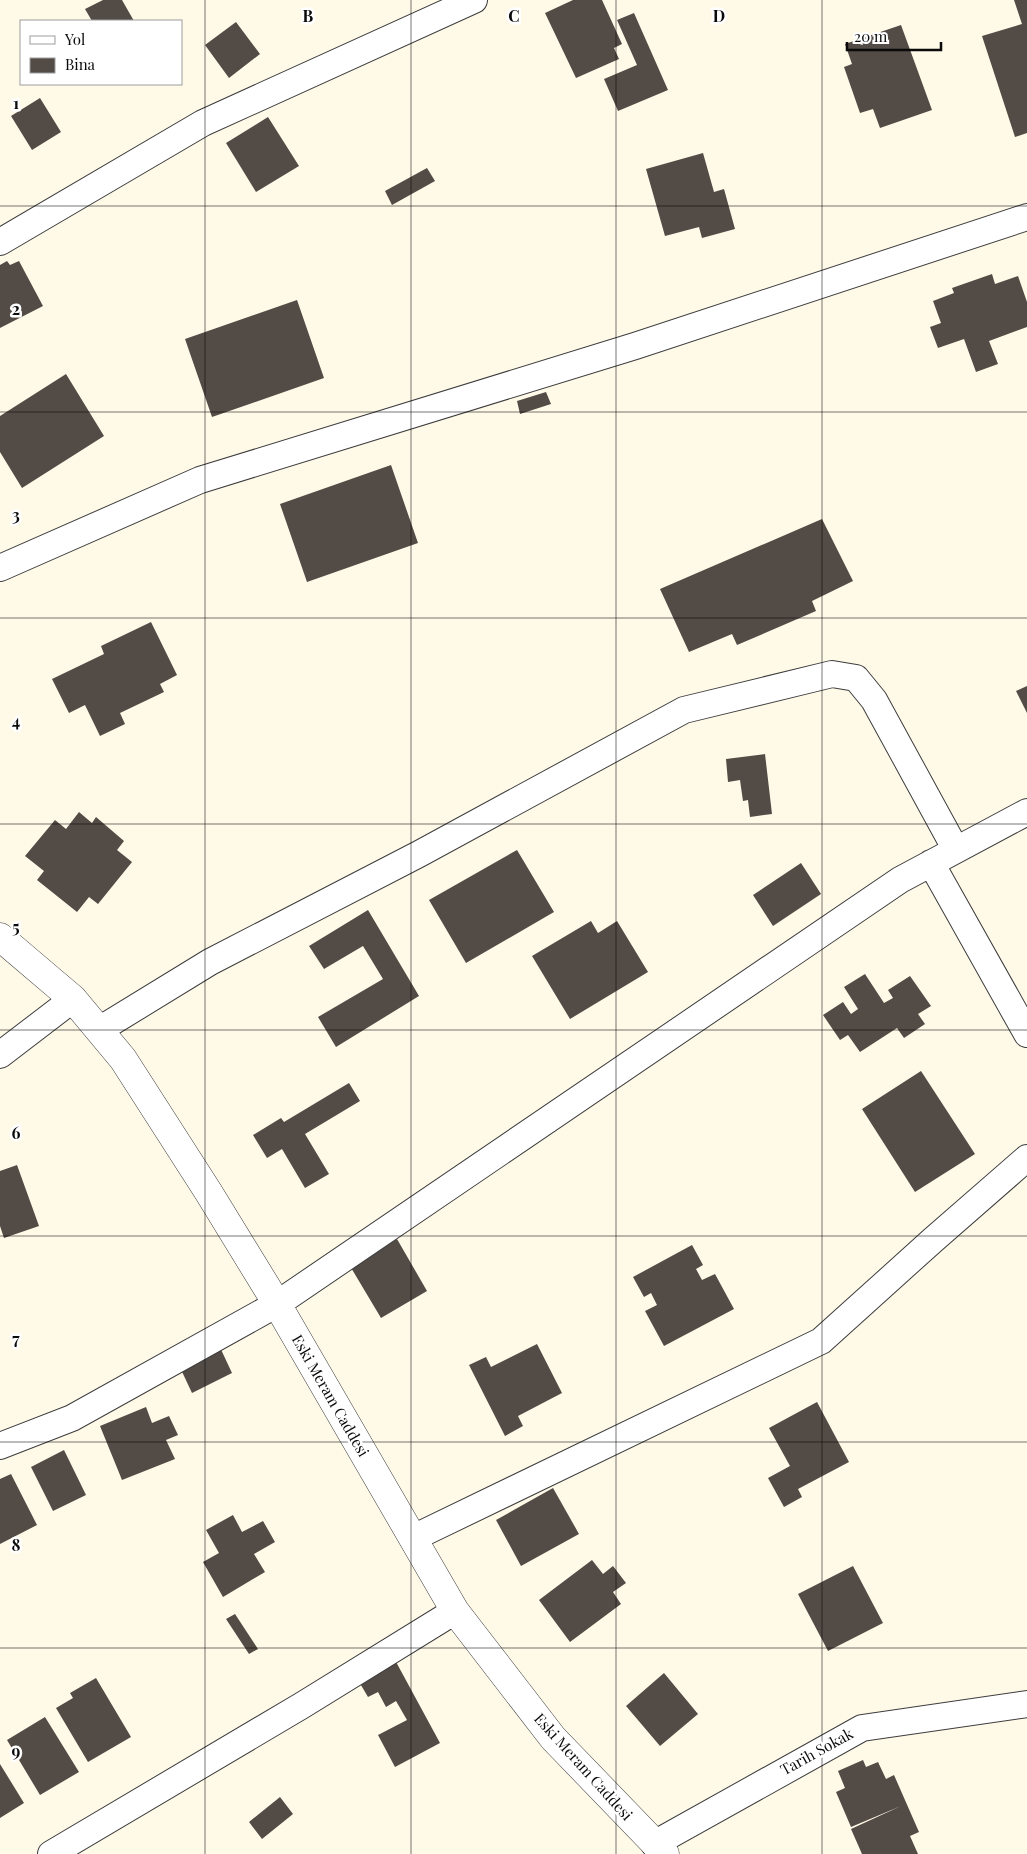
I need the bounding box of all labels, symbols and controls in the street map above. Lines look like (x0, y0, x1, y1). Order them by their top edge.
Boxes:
text: B (303, 5, 314, 26)
text: C (508, 5, 520, 26)
text: D (713, 5, 725, 26)
legend (20, 20, 182, 85)
scale bar (847, 20, 941, 52)
text: 20 m (854, 26, 888, 46)
text: Yol (64, 29, 85, 49)
text: Bina (65, 54, 96, 74)
text: 1 (13, 92, 19, 113)
text: 2 (12, 298, 20, 319)
text: 3 (12, 504, 20, 525)
text: 4 (12, 710, 20, 731)
text: 5 (12, 916, 20, 937)
text: 6 (12, 1122, 21, 1143)
text: 7 (12, 1328, 20, 1349)
street label: Eski Meram Caddesi (288, 1331, 374, 1461)
text: 8 (12, 1534, 21, 1555)
street label: Eski Meram Caddesi (530, 1708, 638, 1825)
street label: Tarih Sokak (777, 1723, 857, 1779)
text: 9 (12, 1740, 21, 1761)

